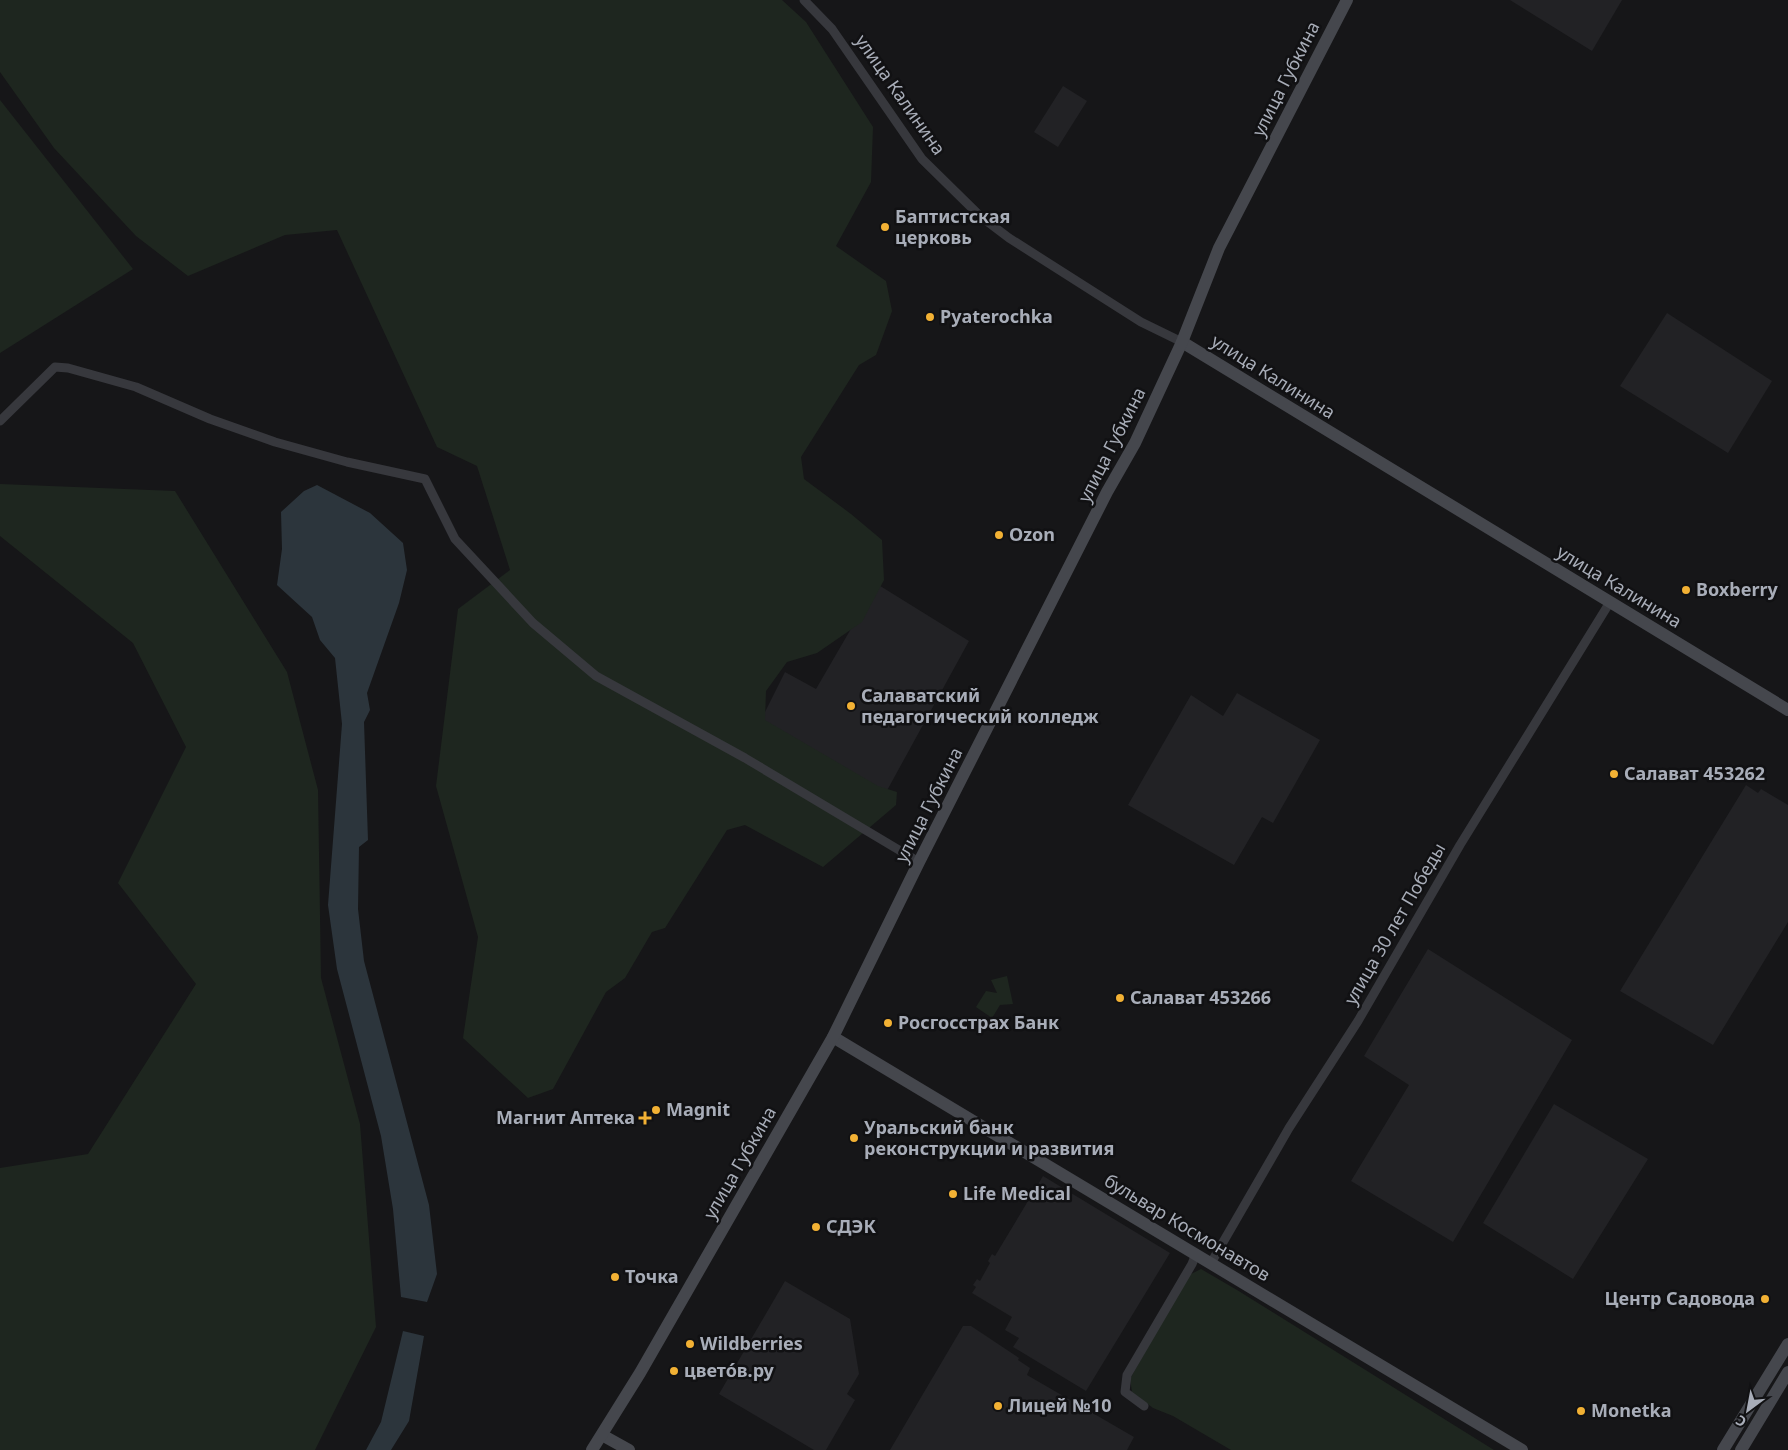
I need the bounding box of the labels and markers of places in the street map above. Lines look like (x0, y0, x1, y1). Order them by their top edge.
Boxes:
place label: Баптистская церковь (895, 204, 1010, 249)
marker: Баптистская церковь (879, 221, 891, 233)
place label: Pyaterochka (940, 304, 1053, 328)
marker: Pyaterochka (924, 311, 936, 323)
place label: Ozon (1009, 522, 1055, 546)
marker: Ozon (993, 529, 1005, 541)
place label: Boxberry (1696, 577, 1778, 601)
marker: Boxberry (1680, 584, 1692, 596)
place label: Салаватский педагогический колледж (861, 683, 1099, 728)
marker: Салаватский педагогический колледж (845, 700, 857, 712)
place label: Салават 453262 (1624, 761, 1765, 785)
marker: Салават 453262 (1608, 768, 1620, 780)
place label: Салават 453266 (1130, 985, 1271, 1009)
marker: Салават 453266 (1114, 992, 1126, 1004)
place label: Росгосстрах Банк (898, 1010, 1059, 1034)
marker: Росгосстрах Банк (882, 1017, 894, 1029)
place label: Magnit (666, 1097, 730, 1121)
marker: Magnit (650, 1104, 662, 1116)
place label: Магнит Аптека (496, 1105, 635, 1129)
marker: Магнит Аптека (639, 1112, 651, 1124)
place label: Уральский банк реконструкции и развития (864, 1115, 1114, 1160)
marker: Уральский банк реконструкции и развития (848, 1132, 860, 1144)
place label: Life Medical (963, 1181, 1071, 1205)
marker: Life Medical (947, 1188, 959, 1200)
place label: СДЭК (826, 1214, 876, 1238)
marker: СДЭК (810, 1221, 822, 1233)
place label: Точка (625, 1264, 679, 1288)
marker: Точка (609, 1271, 621, 1283)
place label: Центр Садовода (1605, 1286, 1755, 1310)
marker: Центр Садовода (1759, 1293, 1771, 1305)
place label: Wildberries (700, 1331, 803, 1355)
marker: Wildberries (684, 1338, 696, 1350)
place label: цвето́в.ру (684, 1358, 775, 1382)
marker: цвето́в.ру (668, 1365, 680, 1377)
place label: Лицей №10 (1008, 1393, 1111, 1417)
place label: Monetka (1591, 1398, 1671, 1422)
marker: Лицей №10 (992, 1400, 1004, 1412)
marker: Monetka (1575, 1405, 1587, 1417)

